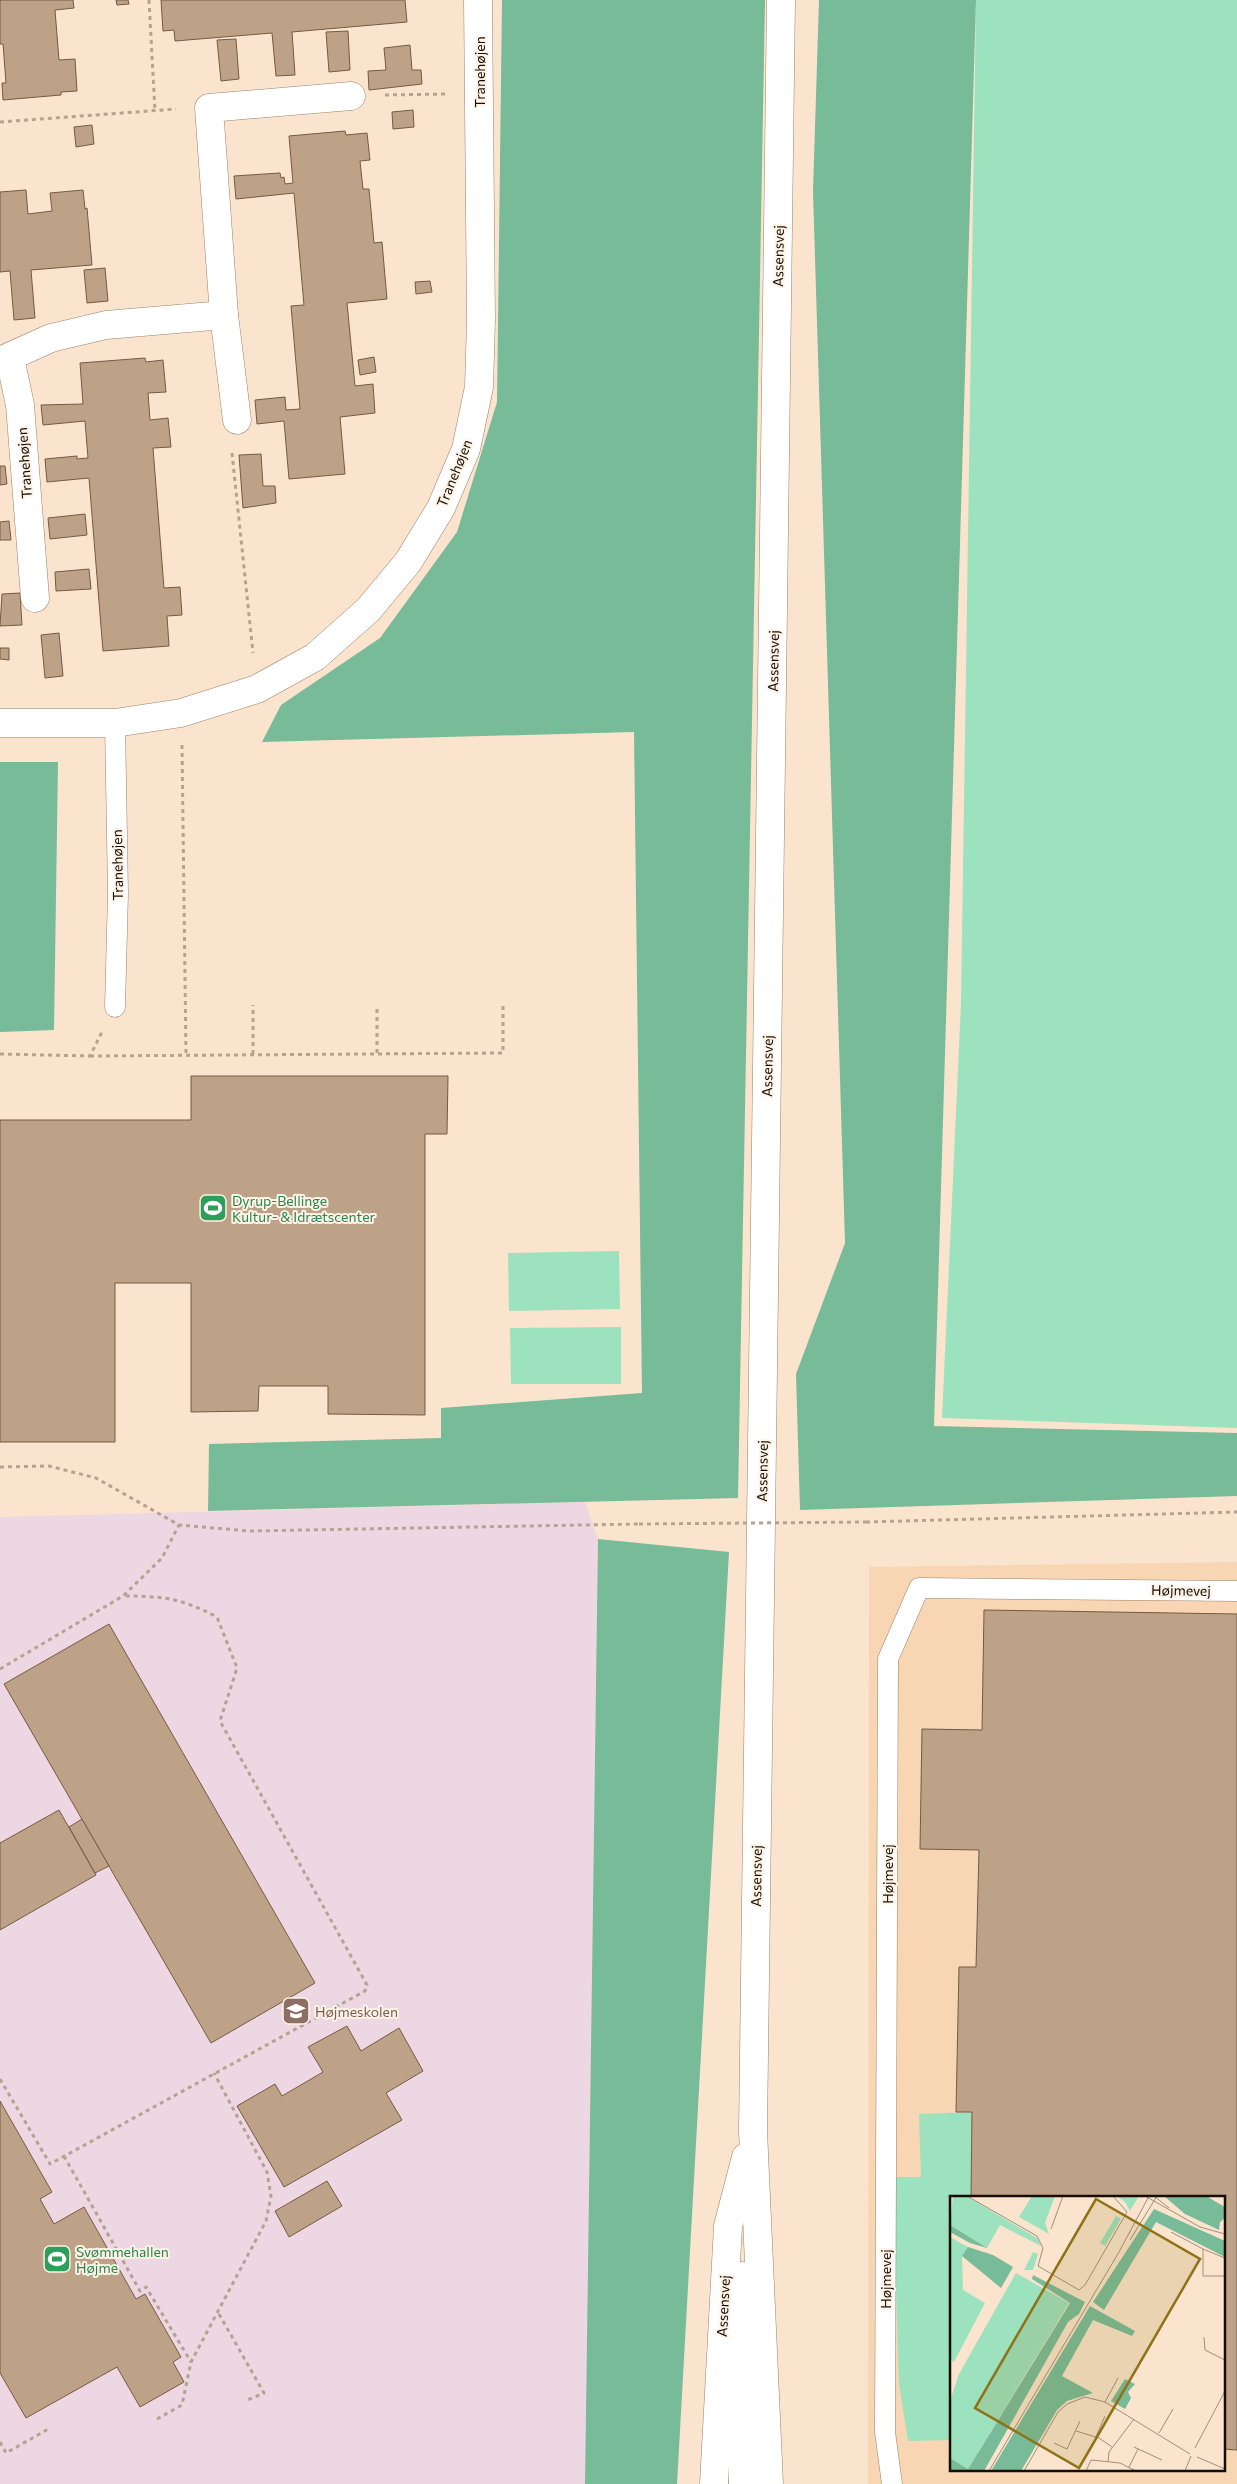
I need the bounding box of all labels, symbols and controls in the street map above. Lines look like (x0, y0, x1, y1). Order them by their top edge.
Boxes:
street label: Tranehøjen (471, 36, 488, 108)
street label: Assensvej (769, 225, 787, 287)
street label: Tranehøjen (13, 427, 35, 499)
street label: Tranehøjen (433, 437, 475, 509)
street label: Assensvej (764, 630, 782, 692)
street label: Tranehøjen (108, 829, 126, 901)
street label: Assensvej (758, 1035, 776, 1097)
place label: Dyrup-Bellinge Kultur- & Idrætscenter (232, 1192, 376, 1225)
sports icon: Dyrup-Bellinge Kultur- & Idrætscenter (198, 1193, 228, 1223)
street label: Assensvej (753, 1440, 771, 1502)
street label: Højmevej (1151, 1581, 1211, 1599)
street label: Højmevej (879, 1844, 896, 1904)
street label: Assensvej (747, 1845, 765, 1907)
school or university icon: Højmeskolen (281, 1996, 311, 2026)
place label: Højmeskolen (315, 2003, 398, 2020)
inset map (950, 2196, 1224, 2472)
place label: Svømmehallen Højme (76, 2243, 169, 2276)
sports icon: Svømmehallen Højme (42, 2244, 72, 2274)
street label: Højmevej (877, 2249, 894, 2309)
street label: Assensvej (713, 2275, 733, 2337)

